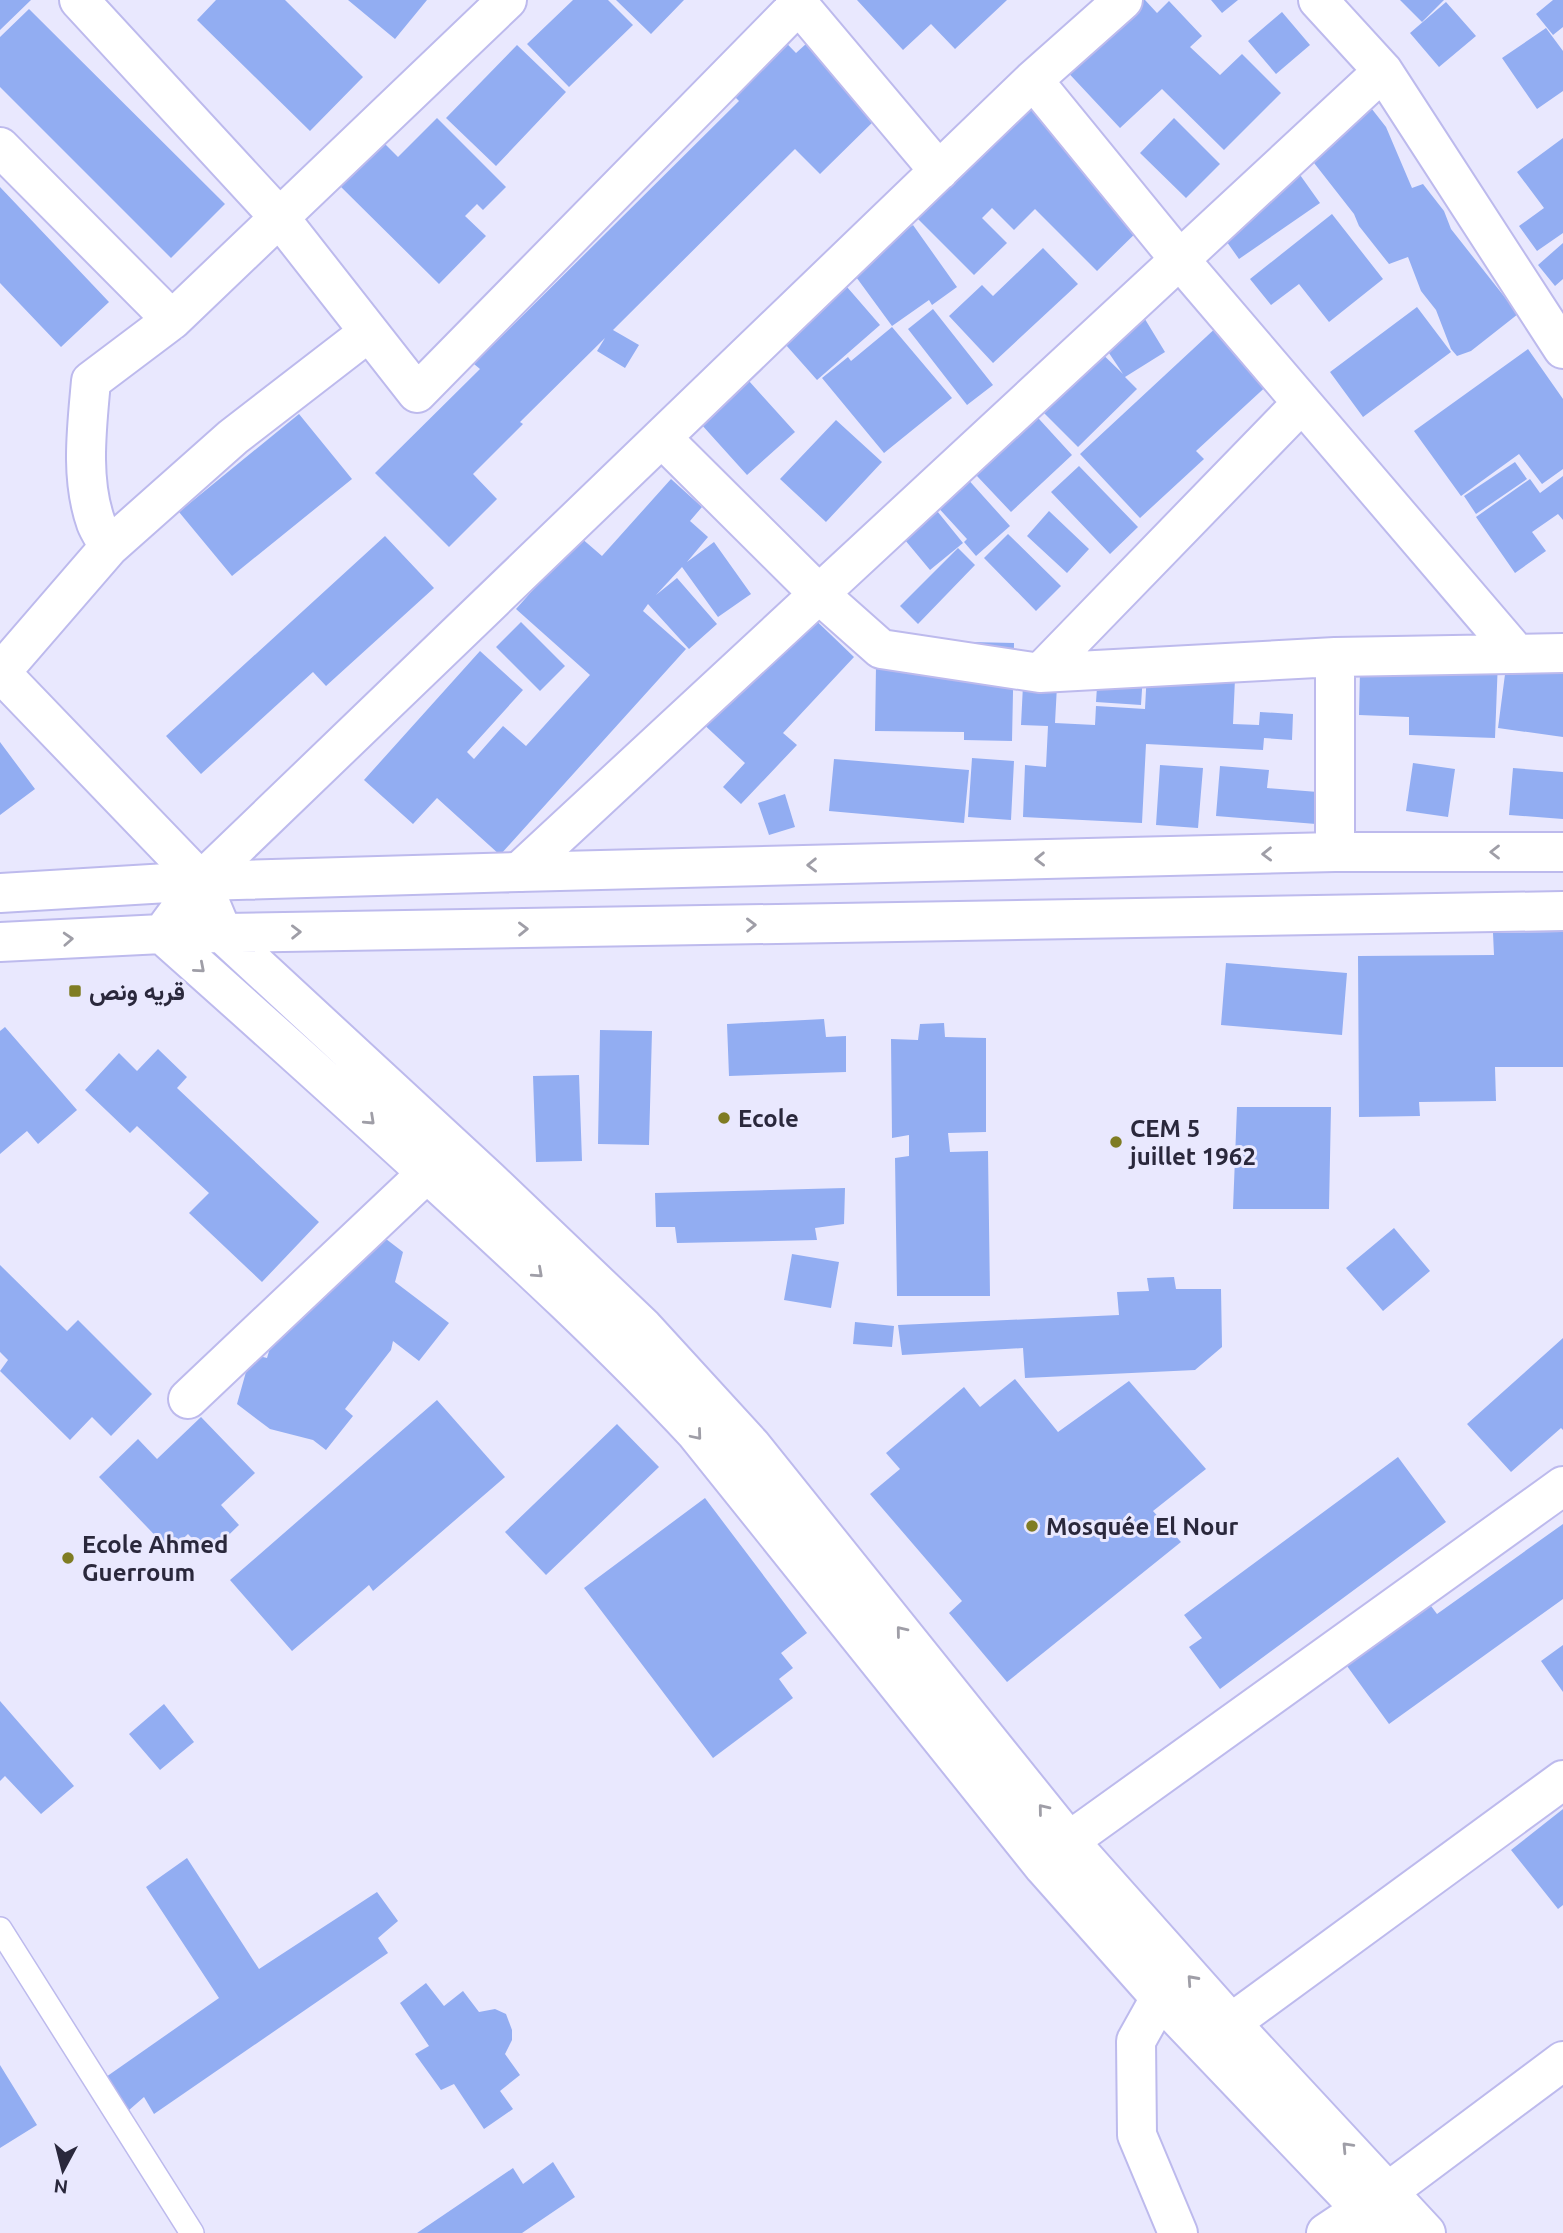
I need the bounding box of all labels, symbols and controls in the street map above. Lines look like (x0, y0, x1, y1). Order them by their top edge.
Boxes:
one-way arrow (1489, 844, 1500, 860)
one-way arrow (1262, 846, 1273, 861)
one-way arrow (1034, 852, 1045, 867)
one-way arrow (807, 857, 817, 873)
one-way arrow (745, 917, 756, 932)
one-way arrow (518, 921, 529, 936)
one-way arrow (290, 925, 301, 940)
one-way arrow (63, 931, 74, 946)
one-way arrow (192, 960, 205, 972)
place label: قريه ونص (89, 978, 185, 1007)
marker: قريه ونص (67, 983, 83, 999)
place label: Ecole (738, 1105, 799, 1132)
marker: Ecole (716, 1110, 732, 1126)
one-way arrow (362, 1112, 375, 1124)
place label: CEM 5 juillet 1962 (1128, 1115, 1256, 1170)
marker: CEM 5 juillet 1962 (1108, 1134, 1124, 1150)
one-way arrow (529, 1265, 542, 1278)
one-way arrow (689, 1427, 701, 1440)
place label: Mosquée El Nour (1046, 1513, 1239, 1540)
marker: Mosquée El Nour (1024, 1518, 1040, 1534)
place label: Ecole Ahmed Guerroum (82, 1531, 228, 1586)
marker: Ecole Ahmed Guerroum (60, 1550, 76, 1566)
one-way arrow (897, 1626, 909, 1639)
one-way arrow (1038, 1804, 1051, 1816)
one-way arrow (1188, 1975, 1200, 1988)
north arrow (28, 2135, 98, 2205)
one-way arrow (1343, 2142, 1355, 2155)
text: N (53, 2175, 69, 2199)

